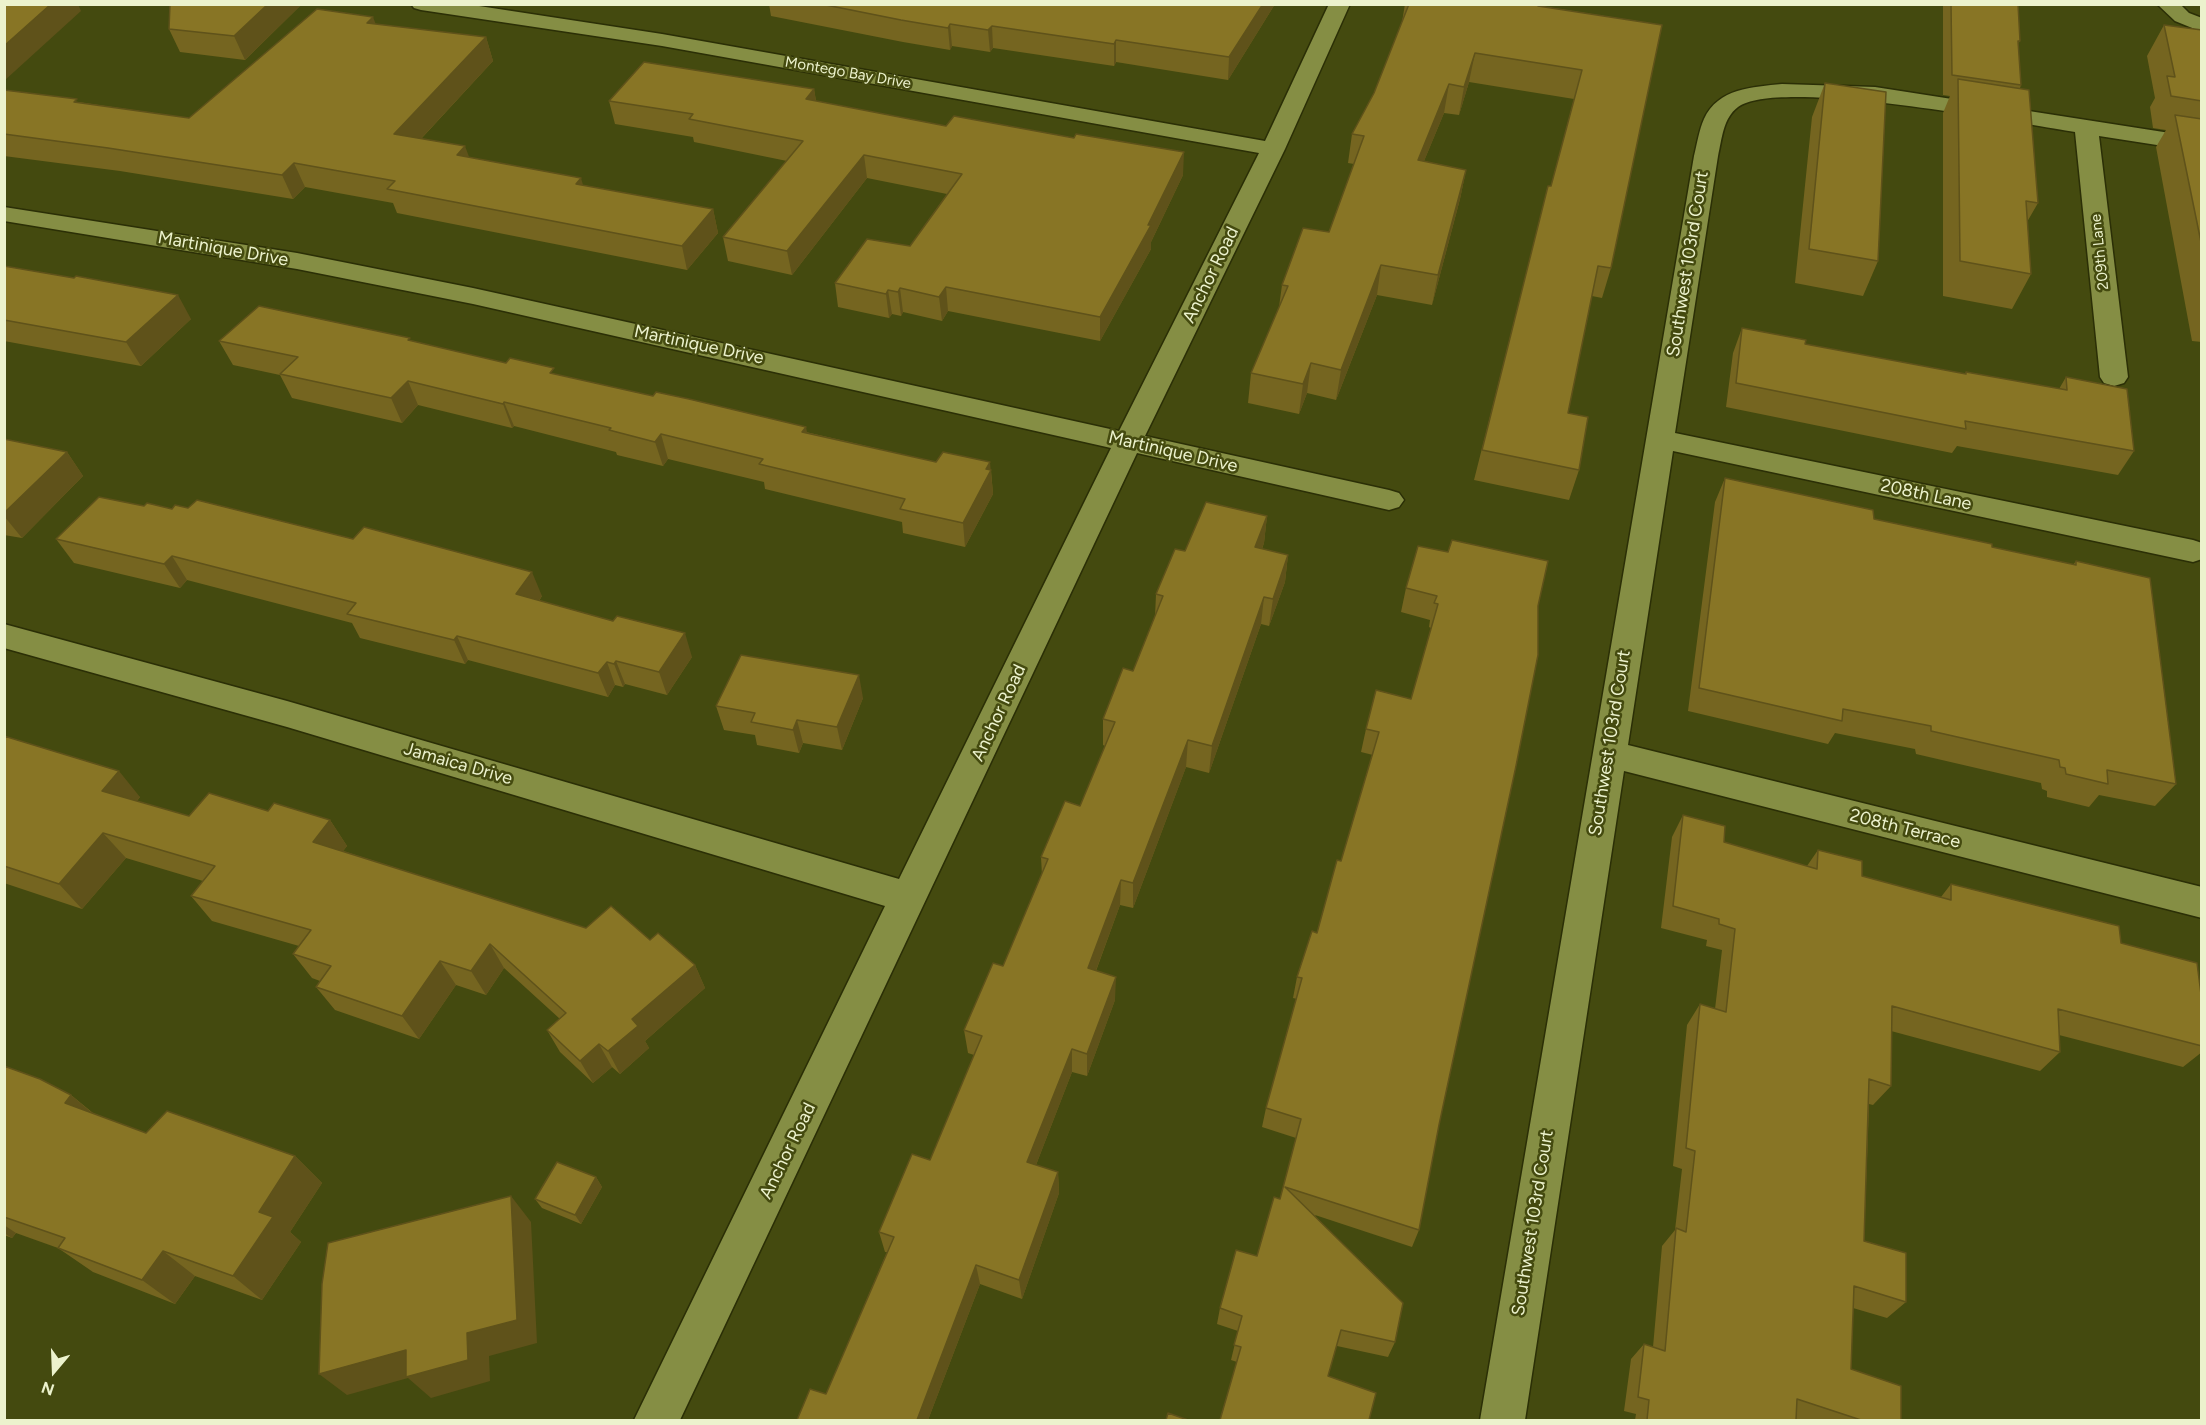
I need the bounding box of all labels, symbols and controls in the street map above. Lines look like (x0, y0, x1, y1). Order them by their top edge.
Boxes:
street label: Montego Bay Drive (784, 53, 912, 93)
street label: Southwest 103rd Court (1663, 170, 1713, 358)
street label: 209th Lane (2087, 213, 2113, 291)
street label: Anchor Road (1178, 223, 1244, 327)
street label: Martinique Drive (156, 227, 290, 271)
street label: Martinique Drive (632, 321, 766, 369)
street label: Martinique Drive (1106, 427, 1240, 477)
street label: 208th Lane (1879, 475, 1973, 515)
street label: Southwest 103rd Court (1585, 649, 1635, 837)
street label: Anchor Road (967, 661, 1031, 765)
street label: Jamaica Drive (401, 738, 515, 790)
street label: 208th Terrace (1847, 805, 1963, 853)
street label: Anchor Road (755, 1099, 821, 1203)
street label: Southwest 103rd Court (1508, 1129, 1558, 1317)
north arrow (24, 1341, 84, 1401)
text: N (39, 1377, 57, 1399)

